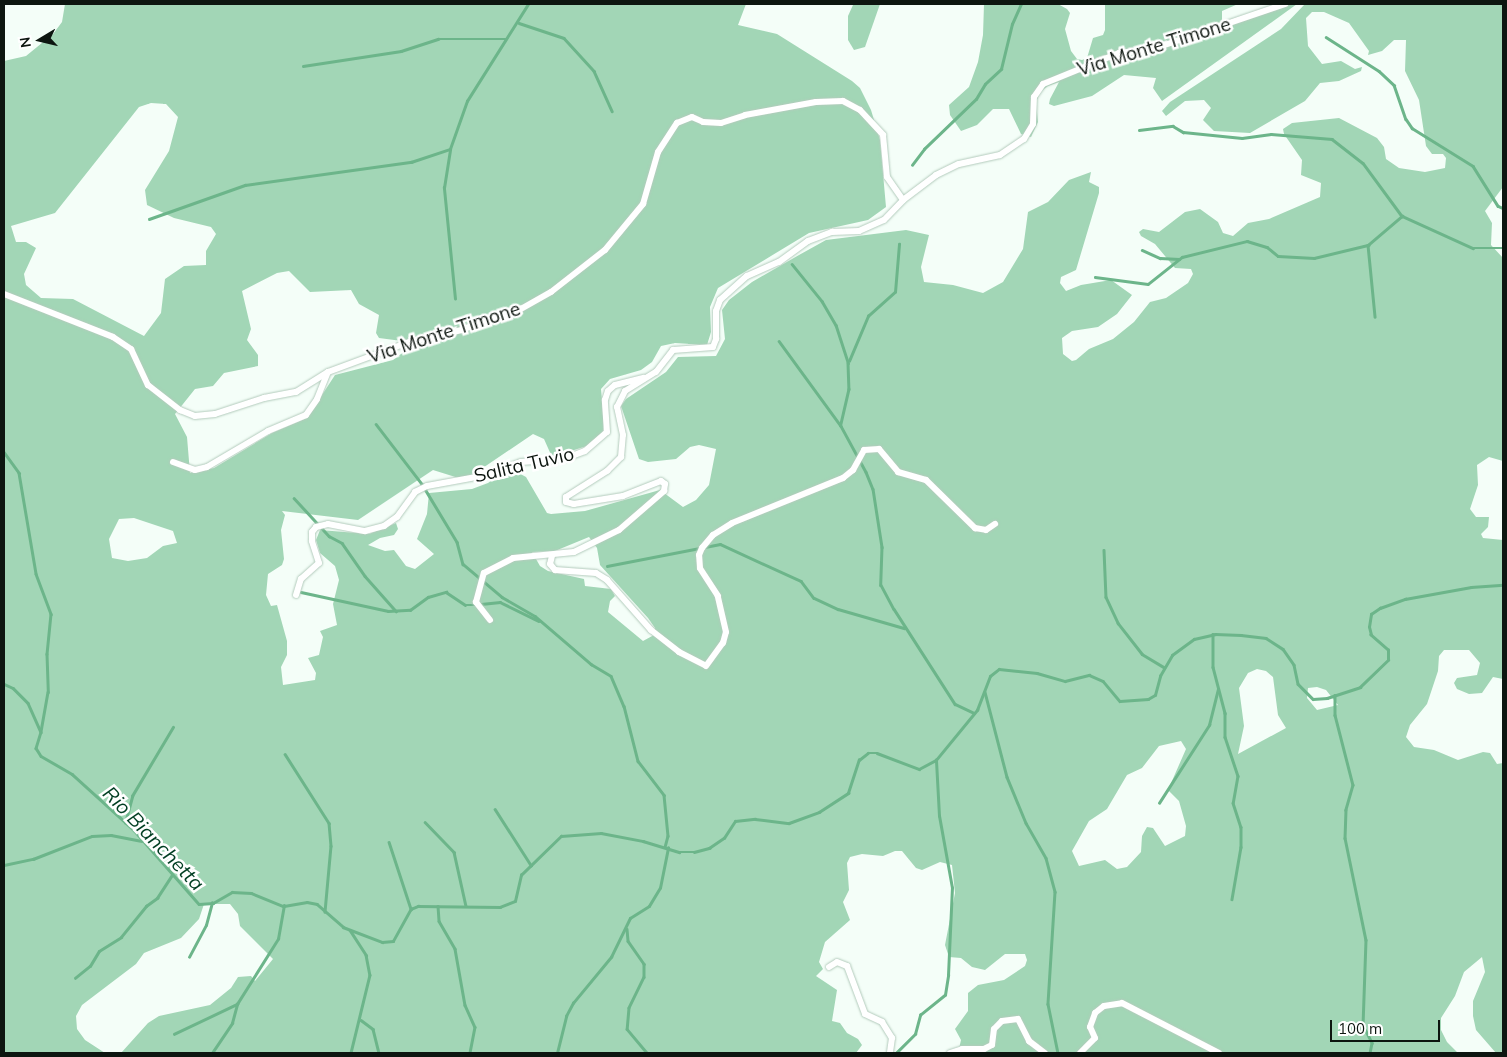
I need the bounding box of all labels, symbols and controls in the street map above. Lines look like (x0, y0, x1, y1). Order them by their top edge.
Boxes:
street label: Via Monte Timone (1075, 13, 1233, 81)
north arrow (15, 15, 65, 65)
text: N (15, 36, 35, 49)
street label: Via Monte Timone (365, 298, 523, 368)
street label: Salita Tuvio (472, 442, 576, 488)
water label: Rio Bianchetta (98, 781, 210, 895)
scale bar (1332, 1010, 1442, 1042)
text: 100 m (1338, 1019, 1382, 1038)

